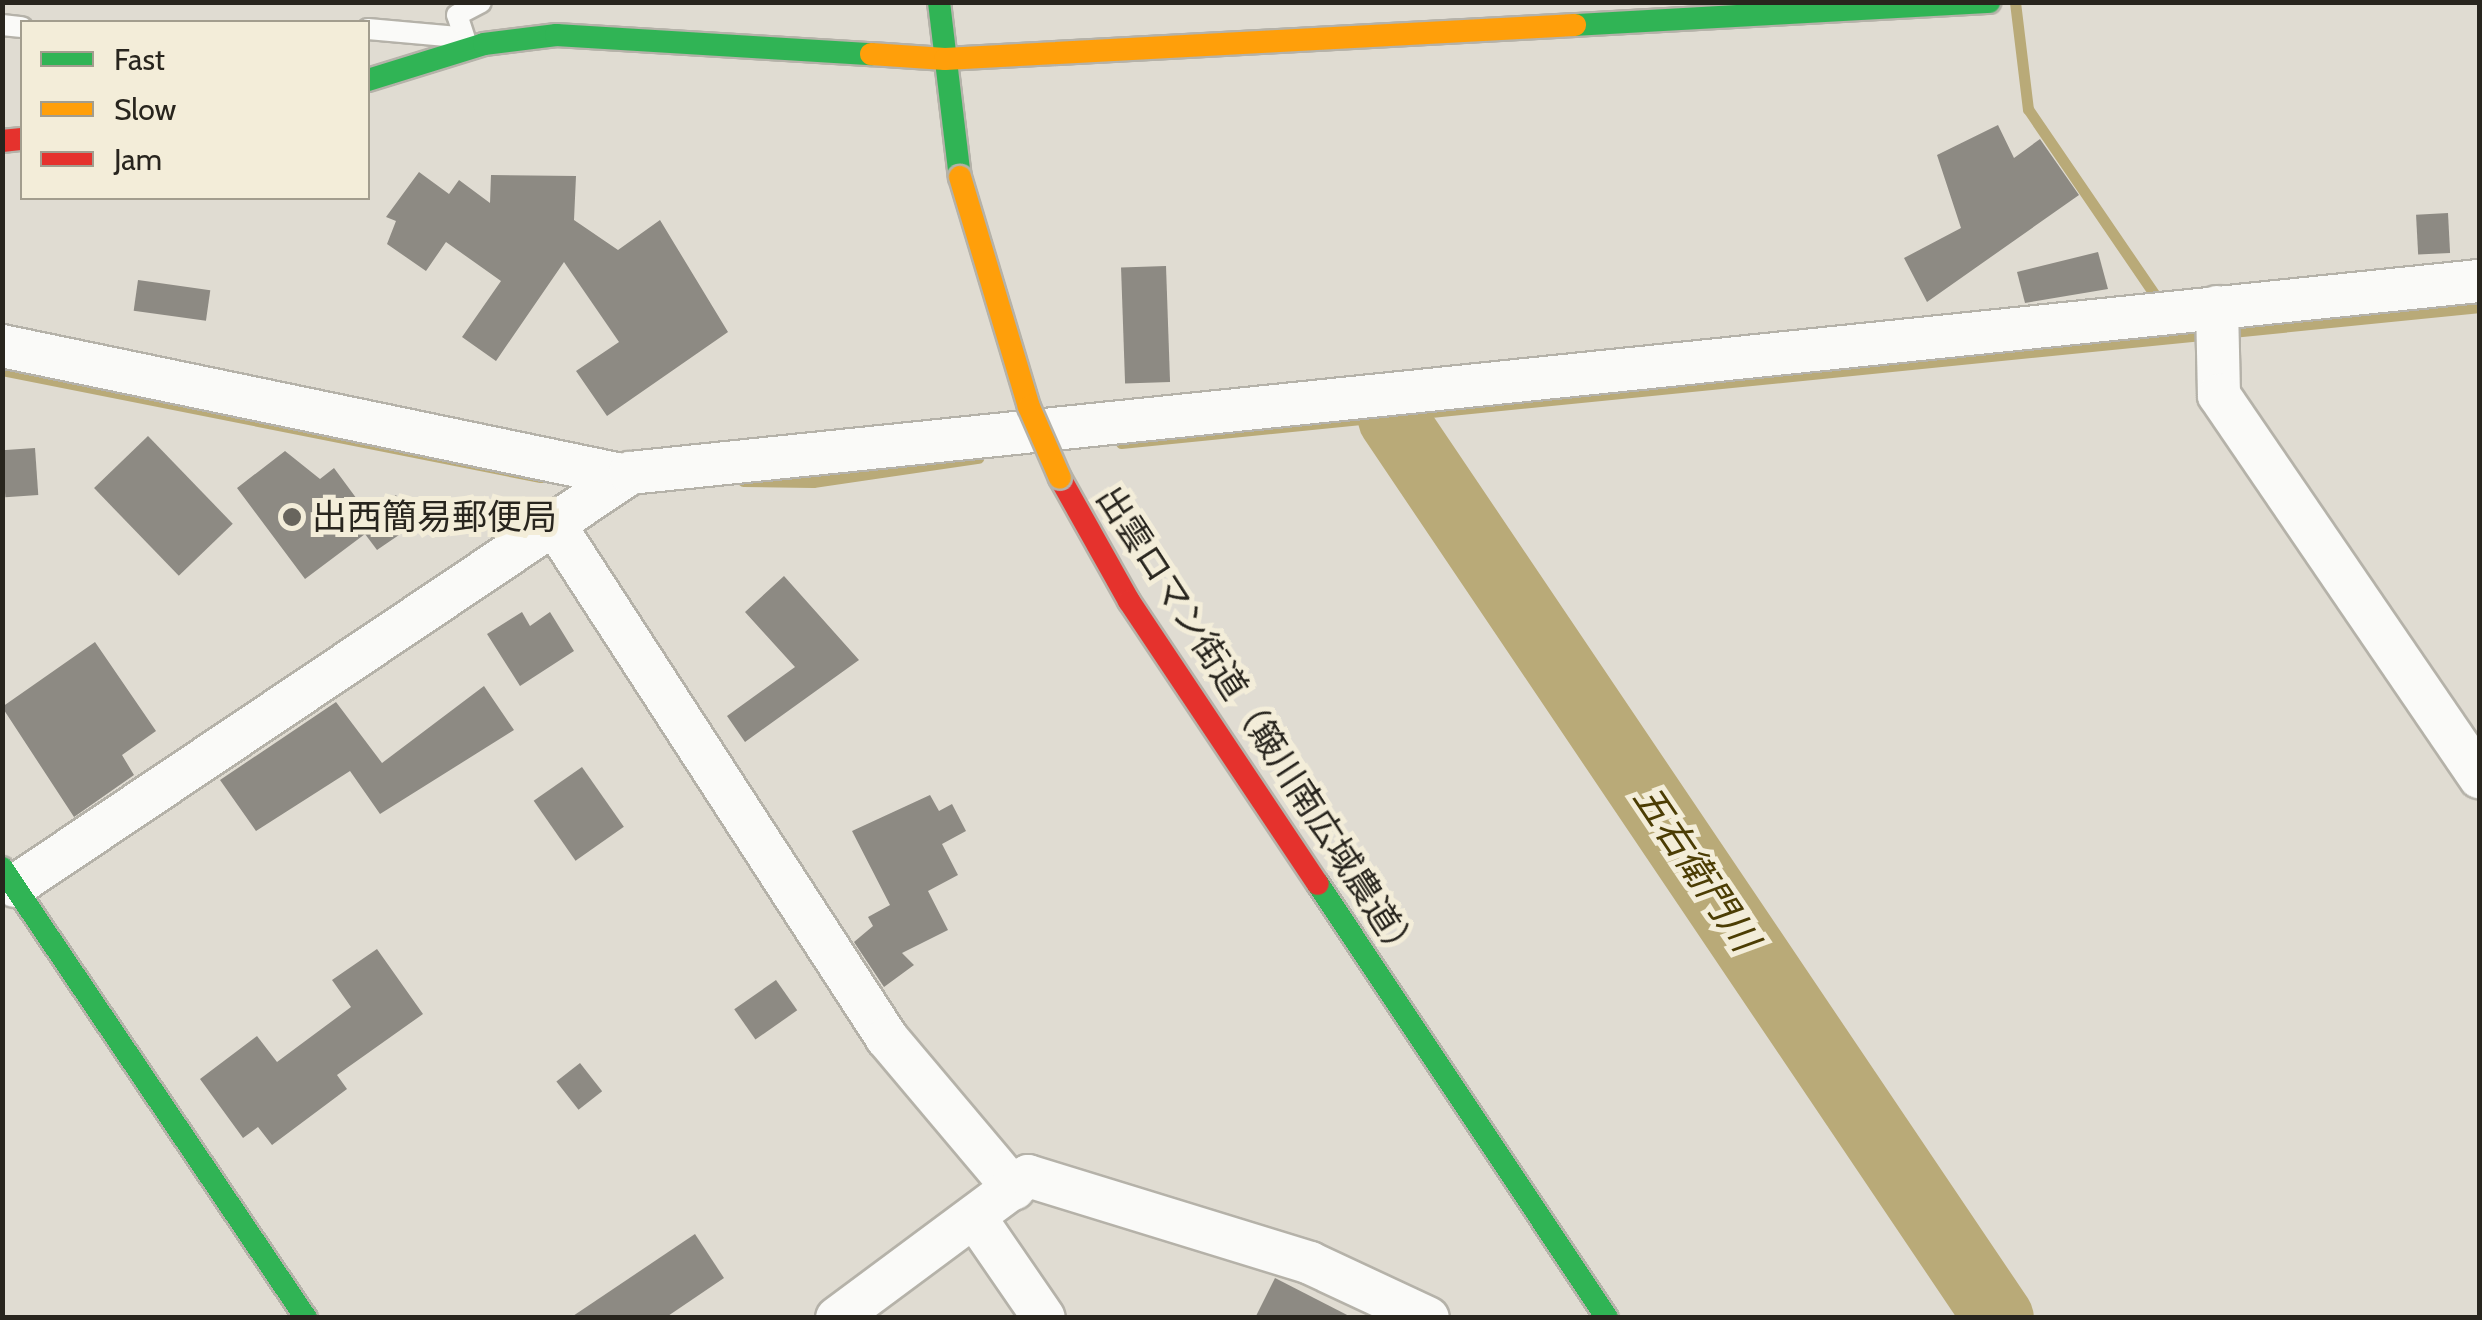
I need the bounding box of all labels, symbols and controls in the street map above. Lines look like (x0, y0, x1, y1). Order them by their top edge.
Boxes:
legend (20, 20, 370, 200)
text: Fast (114, 41, 165, 78)
text: Slow (114, 91, 176, 128)
text: Jam (114, 141, 162, 178)
street label: 出雲ロマン街道（簸川南広域農道） (1088, 479, 1428, 971)
place label: 出西簡易郵便局 (312, 496, 557, 538)
marker: 出西簡易郵便局 (281, 506, 303, 528)
water label: 五右衛門川 (1624, 776, 1768, 960)

